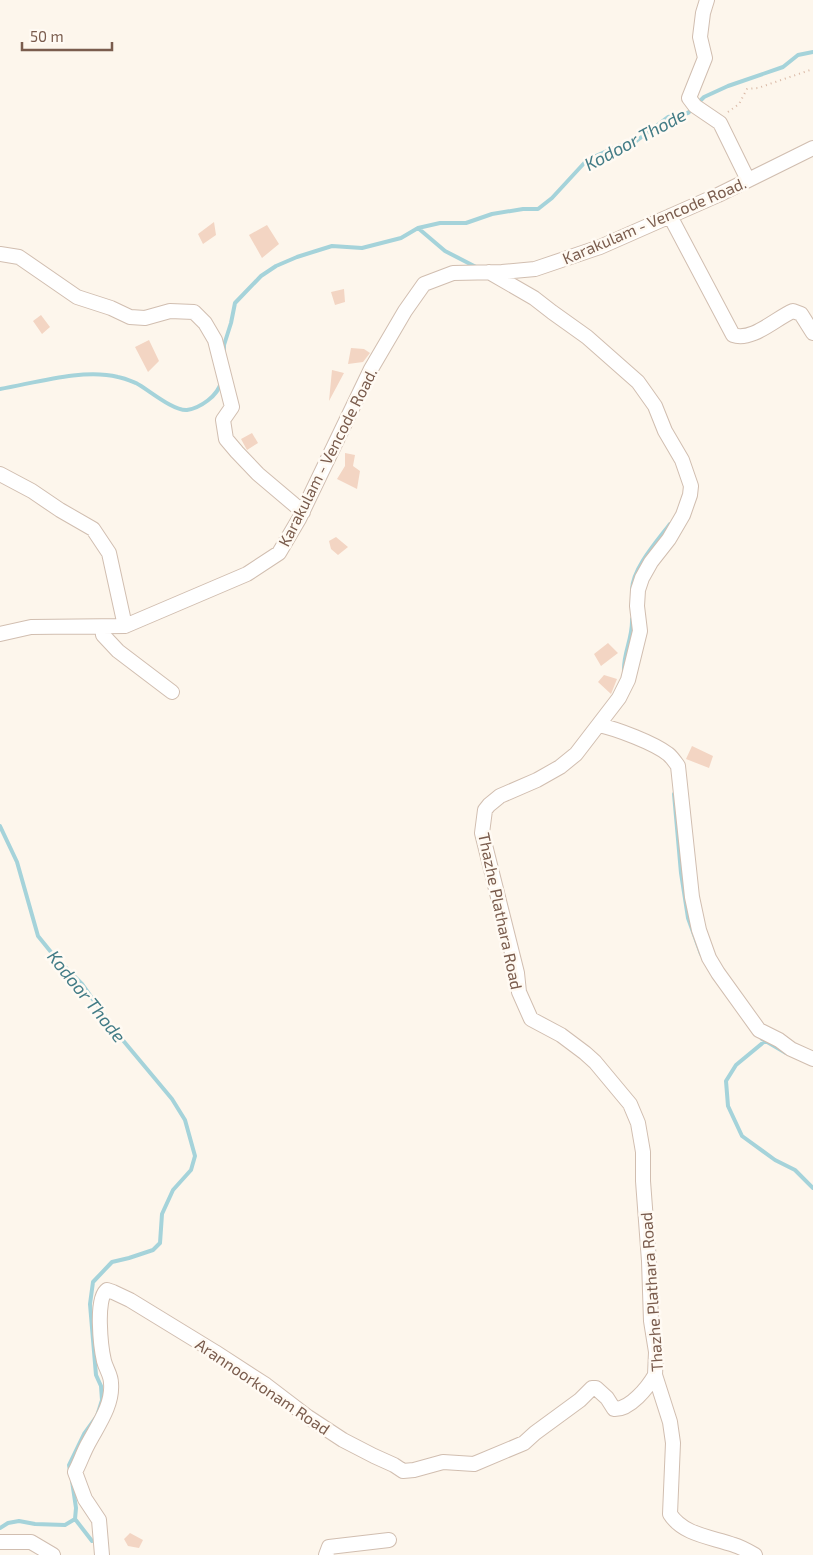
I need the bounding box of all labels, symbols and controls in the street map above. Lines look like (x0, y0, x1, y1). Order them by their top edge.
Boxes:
scale bar (22, 20, 112, 52)
text: 50 m (30, 27, 64, 45)
water label: Kodoor Thode (580, 103, 690, 175)
street label: Karakulam - Vencode Road. (559, 173, 749, 267)
street label: Karakulam - Vencode Road. (274, 365, 380, 549)
street label: Thazhe Plathara Road (475, 831, 527, 991)
water label: Kodoor Thode (43, 945, 131, 1047)
street label: Thazhe Plathara Road (636, 1212, 666, 1372)
street label: Arannoorkonam Road (192, 1334, 334, 1438)

